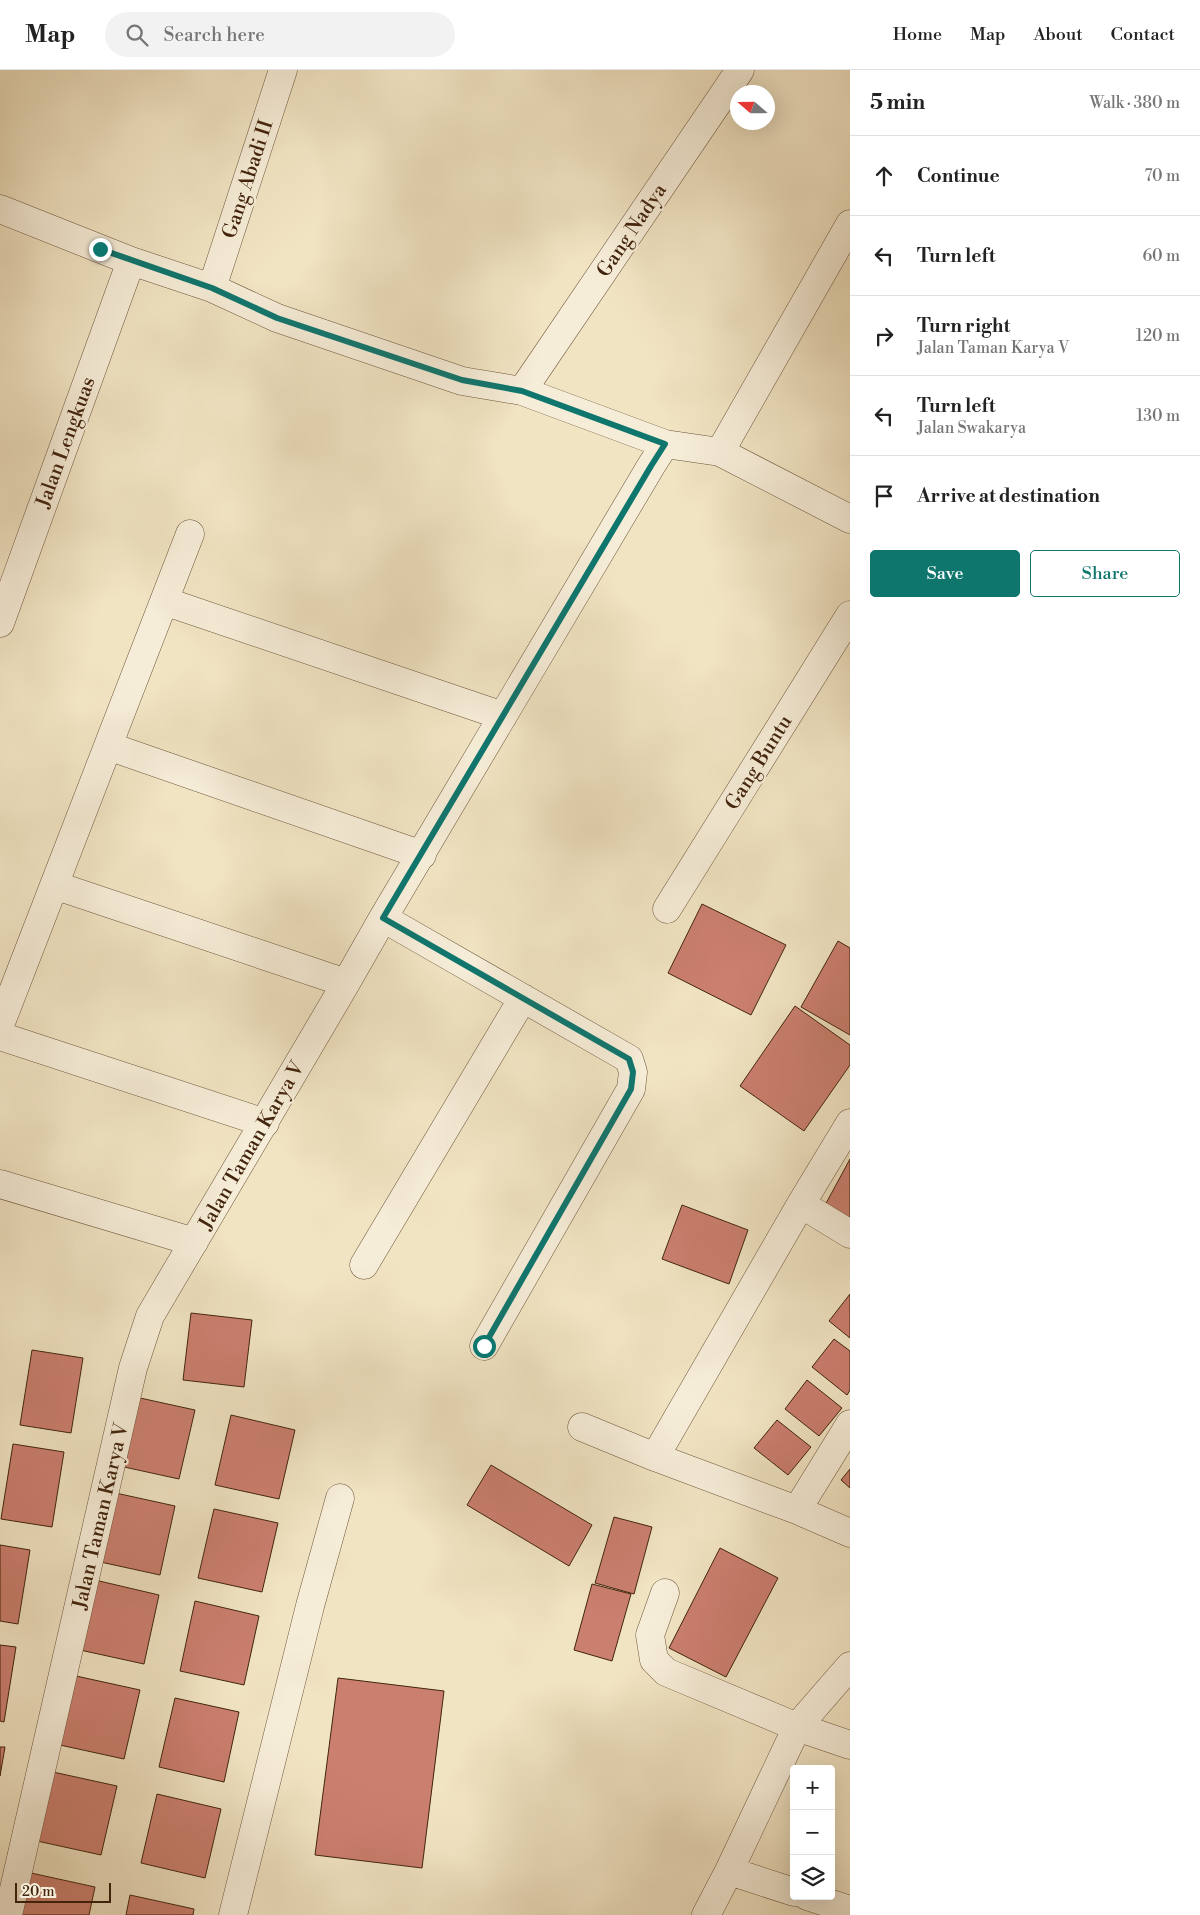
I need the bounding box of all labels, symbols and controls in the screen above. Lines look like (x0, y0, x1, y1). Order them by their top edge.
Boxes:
search box (105, 12, 455, 57)
text: Map (25, 20, 75, 50)
icon: search (123, 21, 151, 49)
text: Search here (163, 23, 265, 47)
text: Home (893, 23, 942, 46)
text: Map (970, 23, 1006, 46)
text: About (1034, 23, 1083, 46)
text: Contact (1111, 23, 1175, 46)
north arrow (730, 85, 775, 130)
text: 5 min (870, 90, 925, 116)
text: Walk · 380 m (1090, 93, 1180, 113)
street label: Gang Abadi II (217, 117, 280, 242)
icon: ahead (870, 162, 898, 190)
text: Continue (917, 164, 1000, 188)
text: 70 m (1144, 166, 1180, 186)
street label: Gang Nadya (592, 179, 673, 282)
route end (89, 238, 112, 261)
icon: left (870, 242, 898, 270)
text: Turn left (917, 244, 996, 268)
text: 60 m (1142, 246, 1180, 266)
text: Turn right (917, 314, 1010, 338)
icon: right (870, 322, 898, 350)
text: 120 m (1136, 326, 1180, 346)
text: Jalan Taman Karya V (917, 338, 1069, 358)
street label: Jalan Lengkuas (31, 374, 102, 512)
text: Turn left (917, 394, 996, 418)
icon: left (870, 402, 898, 430)
text: 130 m (1136, 406, 1180, 426)
text: Jalan Swakarya (917, 418, 1026, 438)
icon: arrive (870, 482, 898, 510)
text: Arrive at destination (917, 484, 1100, 508)
button: Save (870, 550, 1020, 597)
button: Share (1030, 550, 1180, 597)
street label: Gang Buntu (720, 710, 799, 815)
street label: Jalan Taman Karya V (193, 1056, 311, 1235)
route start (473, 1335, 496, 1358)
street label: Jalan Taman Karya V (68, 1420, 135, 1613)
map controls (790, 1765, 835, 1900)
button: + (790, 1765, 835, 1810)
button: − (790, 1810, 835, 1855)
button: layers (790, 1855, 835, 1900)
scale bar (15, 1880, 111, 1903)
text: 20 m (22, 1883, 54, 1901)

